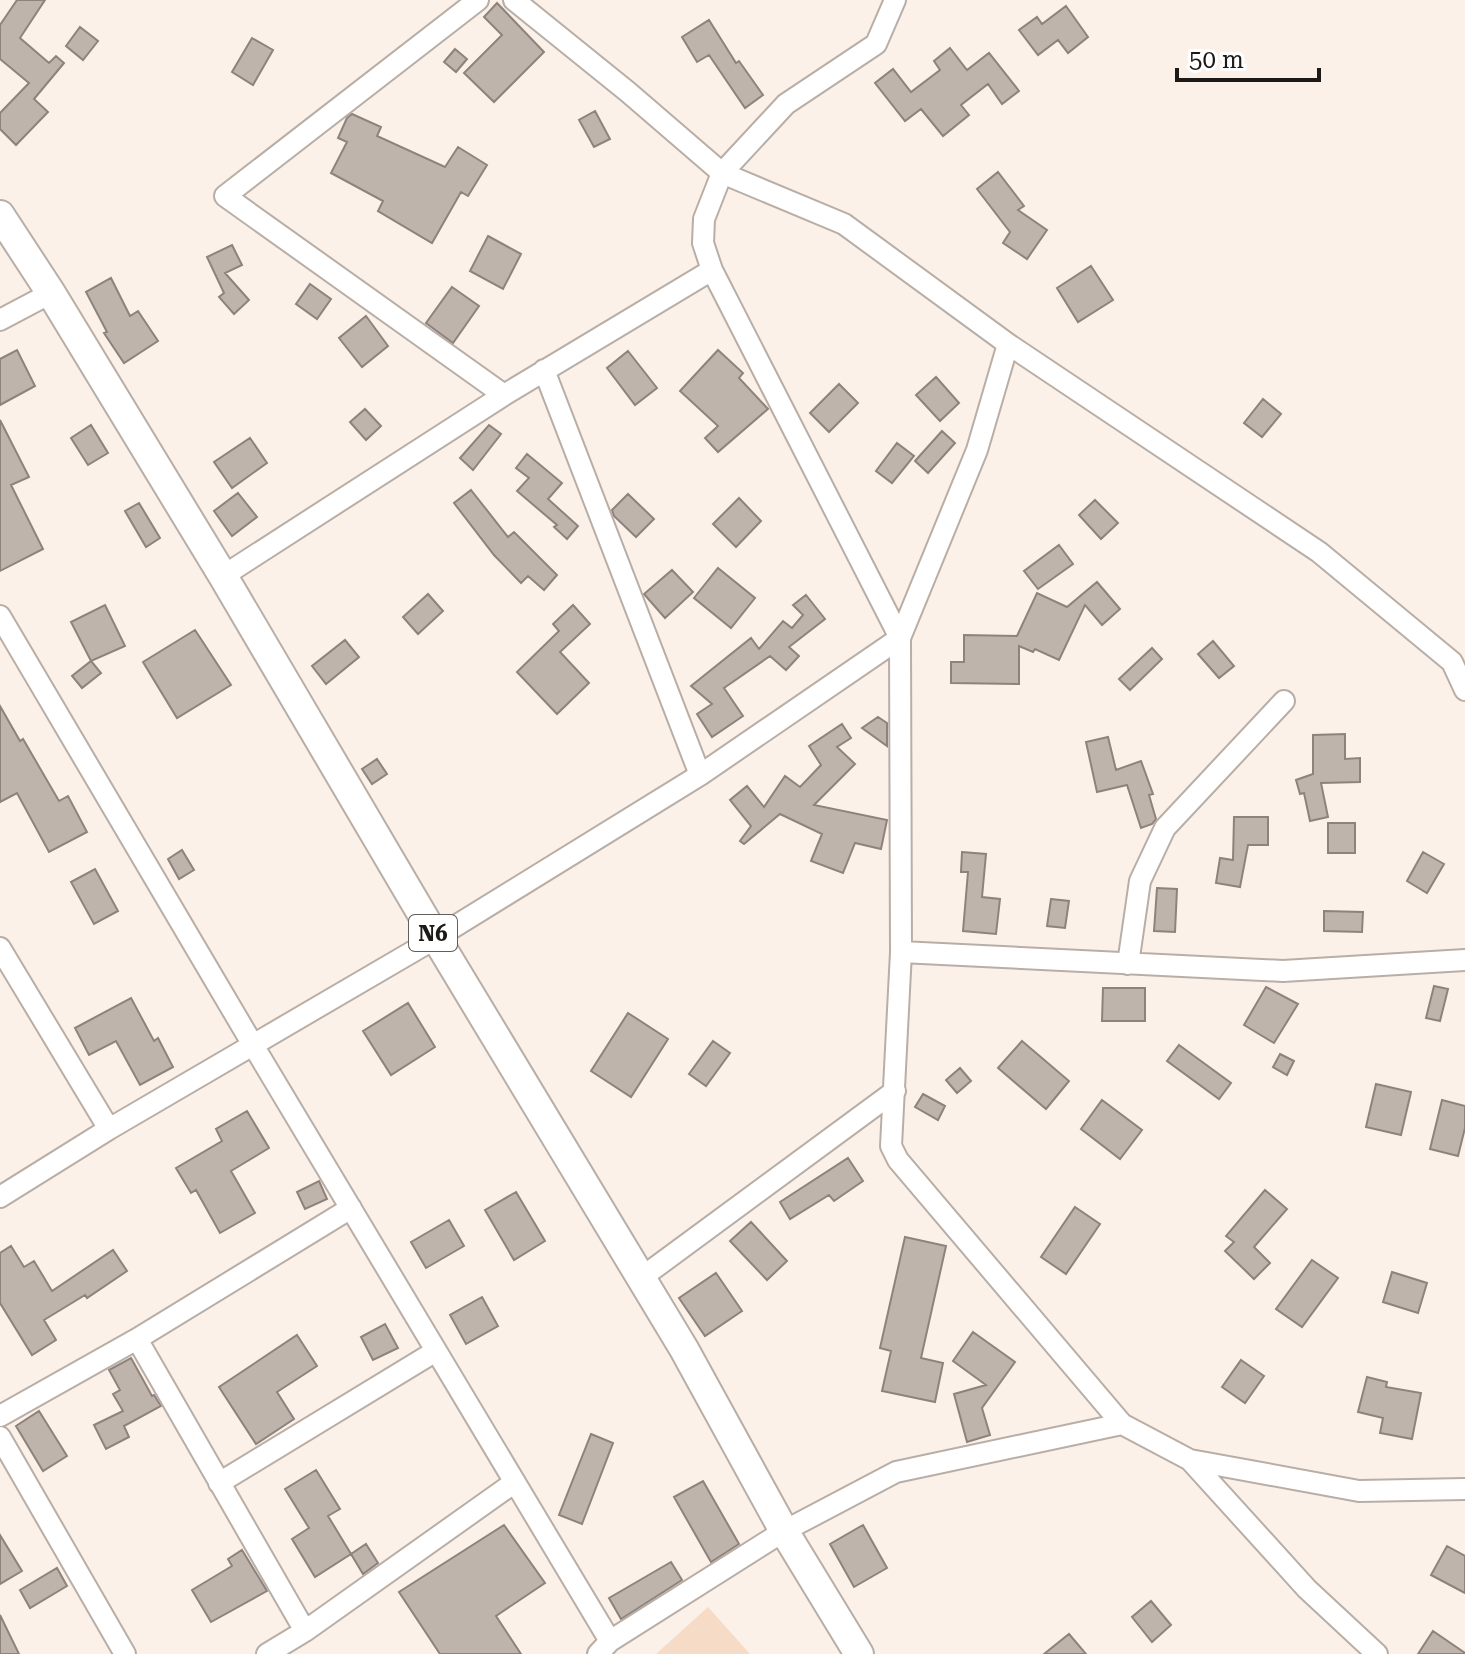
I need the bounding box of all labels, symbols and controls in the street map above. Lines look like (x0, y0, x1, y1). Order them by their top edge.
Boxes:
scale bar (1177, 32, 1319, 82)
text: 50 m (1189, 46, 1244, 74)
road number: N6 (409, 915, 457, 951)

